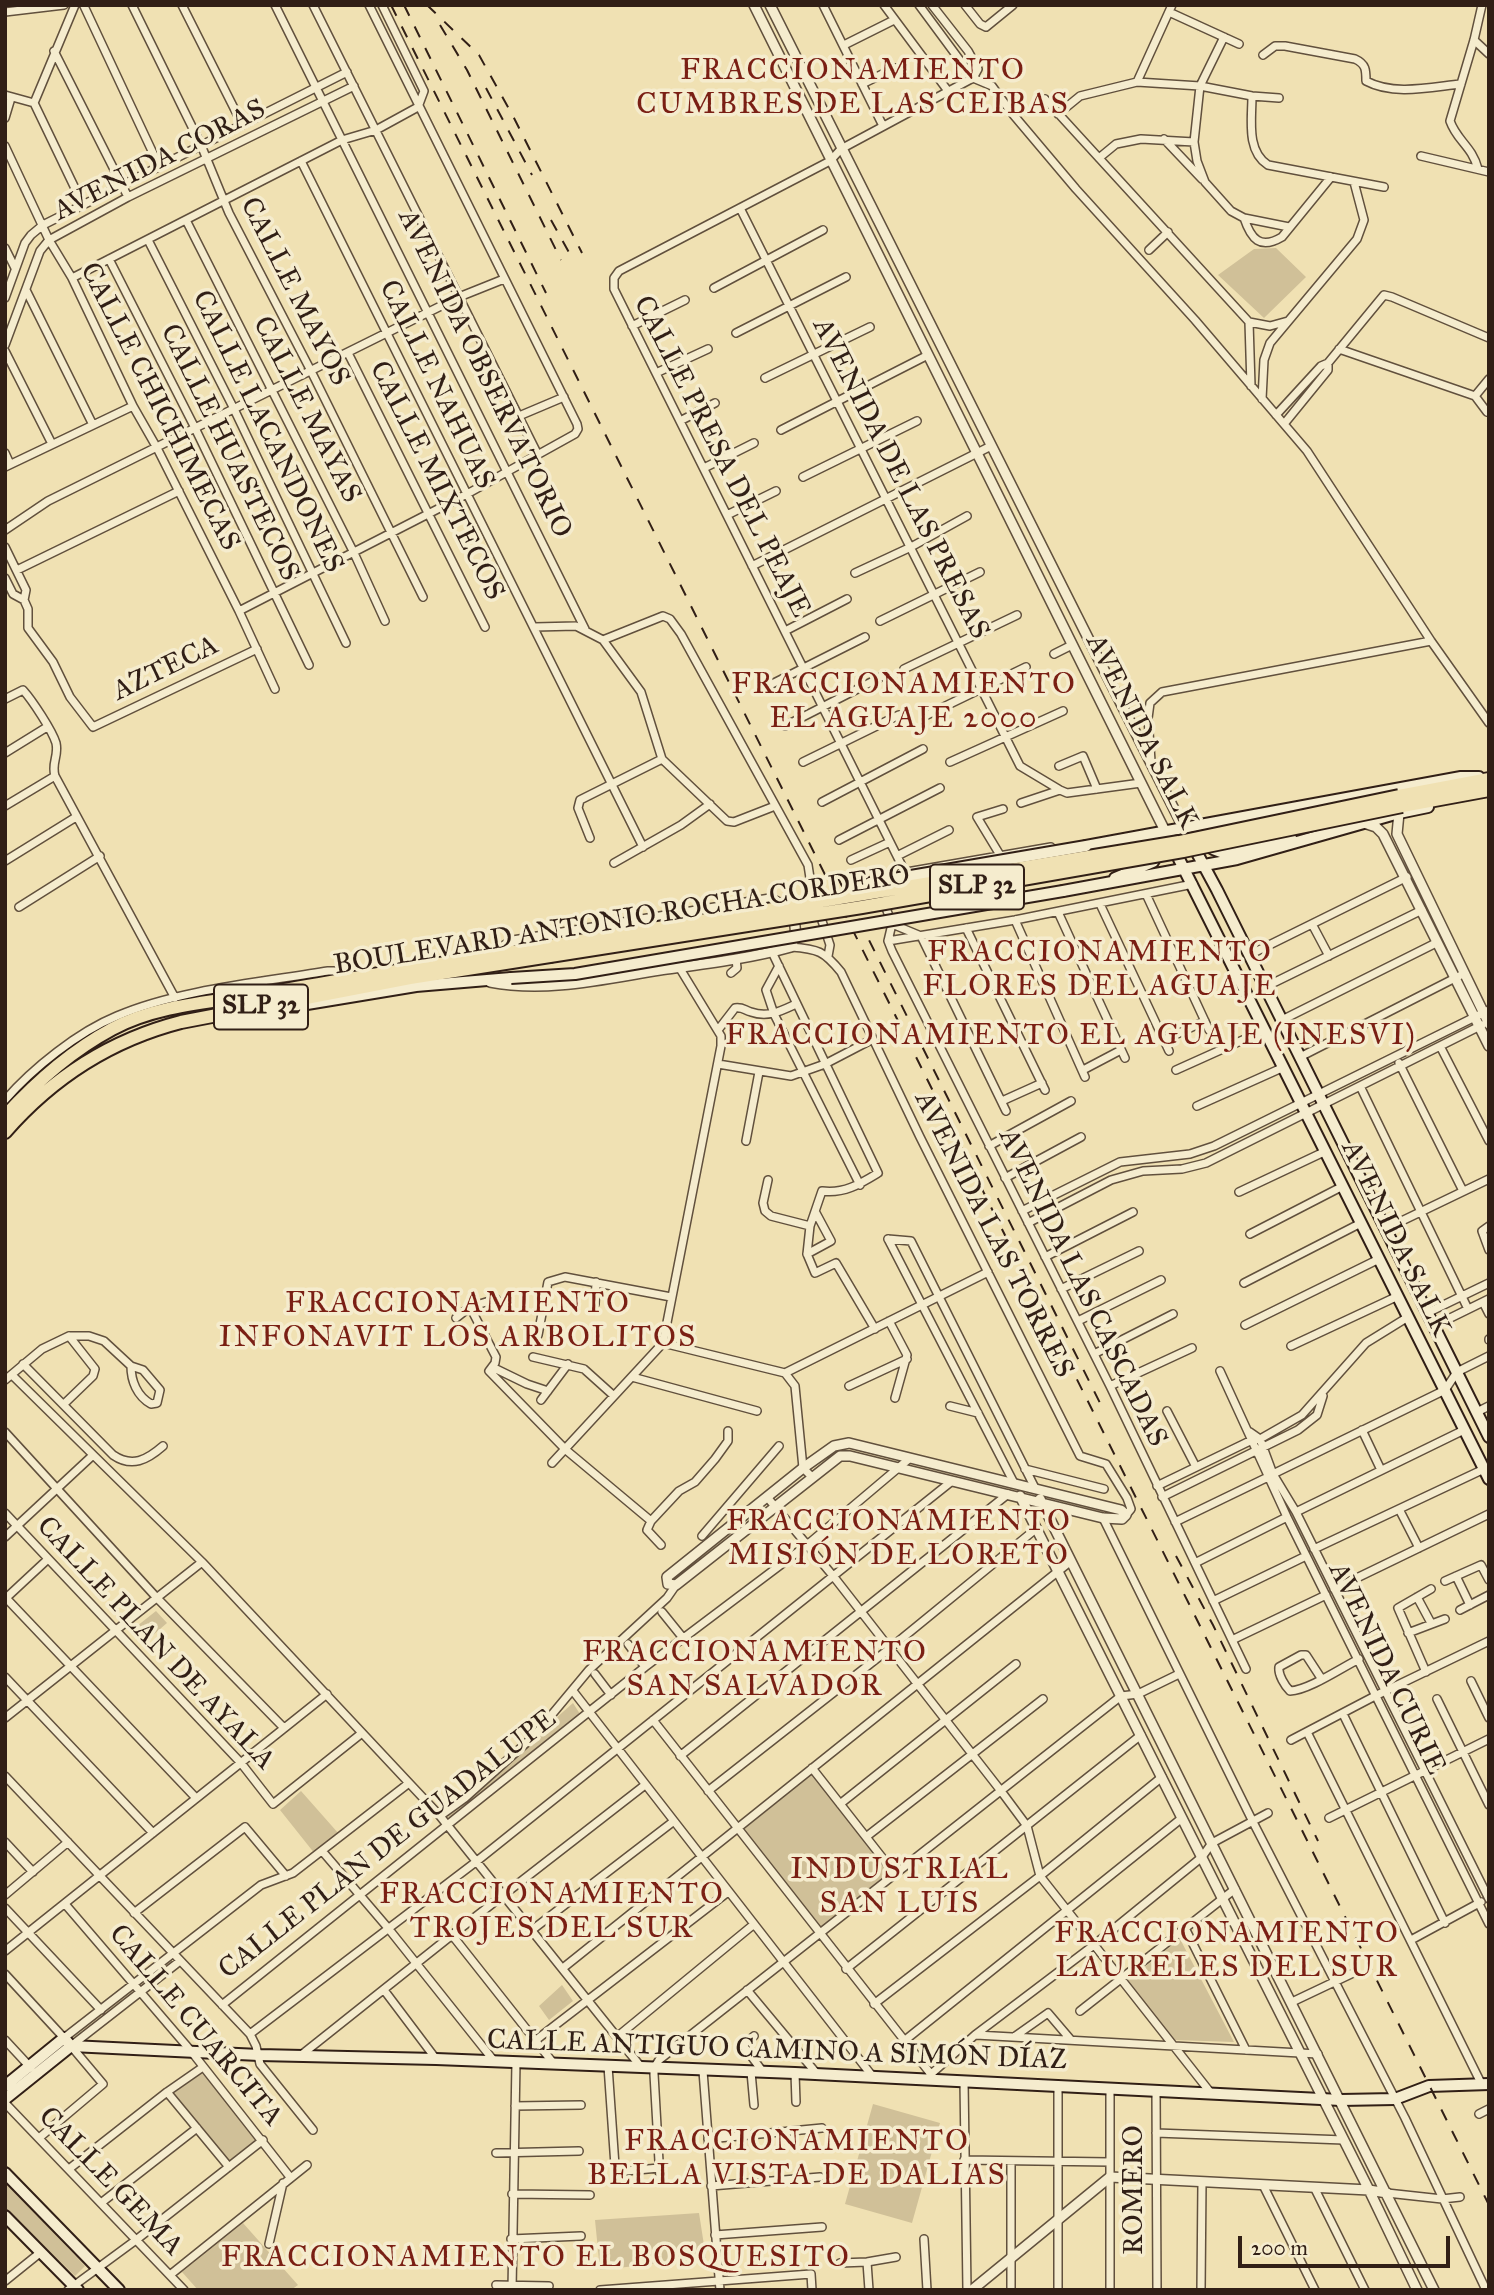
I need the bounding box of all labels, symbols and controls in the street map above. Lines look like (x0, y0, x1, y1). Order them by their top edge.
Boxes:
district label: FRACCIONAMIENTO CUMBRES DE LAS CEIBAS (639, 54, 1067, 124)
street label: AVENIDA CORAS (48, 93, 272, 229)
street label: CALLE MAYOS (232, 192, 356, 392)
street label: AVENIDA OBSERVATORIO (390, 204, 578, 544)
street label: CALLE CHICHIMECAS (72, 257, 246, 557)
street label: CALLE NAHUAS (371, 275, 501, 495)
street label: CALLE LACANDONES (184, 285, 350, 579)
street label: CALLE PRESA DEL PEAJE (625, 291, 817, 623)
street label: CALLE MAYAS (245, 311, 367, 509)
street label: AVENIDA DE LAS PRESAS (804, 313, 996, 645)
street label: CALLE HUASTECOS (152, 319, 306, 587)
street label: CALLE MIXTECOS (361, 356, 511, 606)
street label: AZTECA (108, 629, 224, 709)
street label: AVENIDA SALK (1077, 629, 1205, 835)
district label: FRACCIONAMIENTO EL AGUAJE 2000 (733, 668, 1075, 738)
street label: BOULEVARD ANTONIO ROCHA CORDERO (332, 859, 912, 983)
road number: SLP 32 (930, 864, 1024, 909)
district label: FRACCIONAMIENTO FLORES DEL AGUAJE (925, 936, 1275, 1006)
road number: SLP 32 (214, 984, 308, 1030)
district label: FRACCIONAMIENTO EL AGUAJE (INESVI) (729, 1019, 1413, 1055)
street label: AVENIDA LAS TORRES (906, 1086, 1080, 1384)
street label: AVENIDA LAS CASCADAS (990, 1124, 1174, 1452)
street label: AVENIDA SALK (1333, 1135, 1457, 1343)
district label: FRACCIONAMIENTO INFONAVIT LOS ARBOLITOS (222, 1287, 694, 1358)
district label: FRACCIONAMIENTO MISIÓN DE LORETO (728, 1505, 1070, 1576)
street label: CALLE PLAN DE AYALA (29, 1510, 281, 1778)
street label: AVENIDA CURIE (1320, 1558, 1452, 1780)
district label: FRACCIONAMIENTO SAN SALVADOR (584, 1636, 926, 1706)
street label: CALLE PLAN DE GUADALUPE (213, 1703, 563, 1987)
district label: INDUSTRIAL SAN LUIS (792, 1853, 1008, 1924)
district label: FRACCIONAMIENTO TROJES DEL SUR (381, 1878, 723, 1948)
district label: FRACCIONAMIENTO LAURELES DEL SUR (1056, 1917, 1398, 1988)
street label: CALLE CUARCITA (101, 1919, 289, 2133)
street label: CALLE ANTIGUO CAMINO A SIMÓN DÍAZ (486, 2024, 1068, 2078)
street label: CALLE GEMA (31, 2101, 189, 2263)
district label: FRACCIONAMIENTO BELLA VISTA DE DALIAS (590, 2125, 1004, 2196)
street label: ROMERO (1118, 2125, 1152, 2255)
scale bar (1242, 2222, 1454, 2266)
text: 200 m (1251, 2235, 1308, 2261)
district label: FRACCIONAMIENTO EL BOSQUESITO (225, 2241, 847, 2277)

